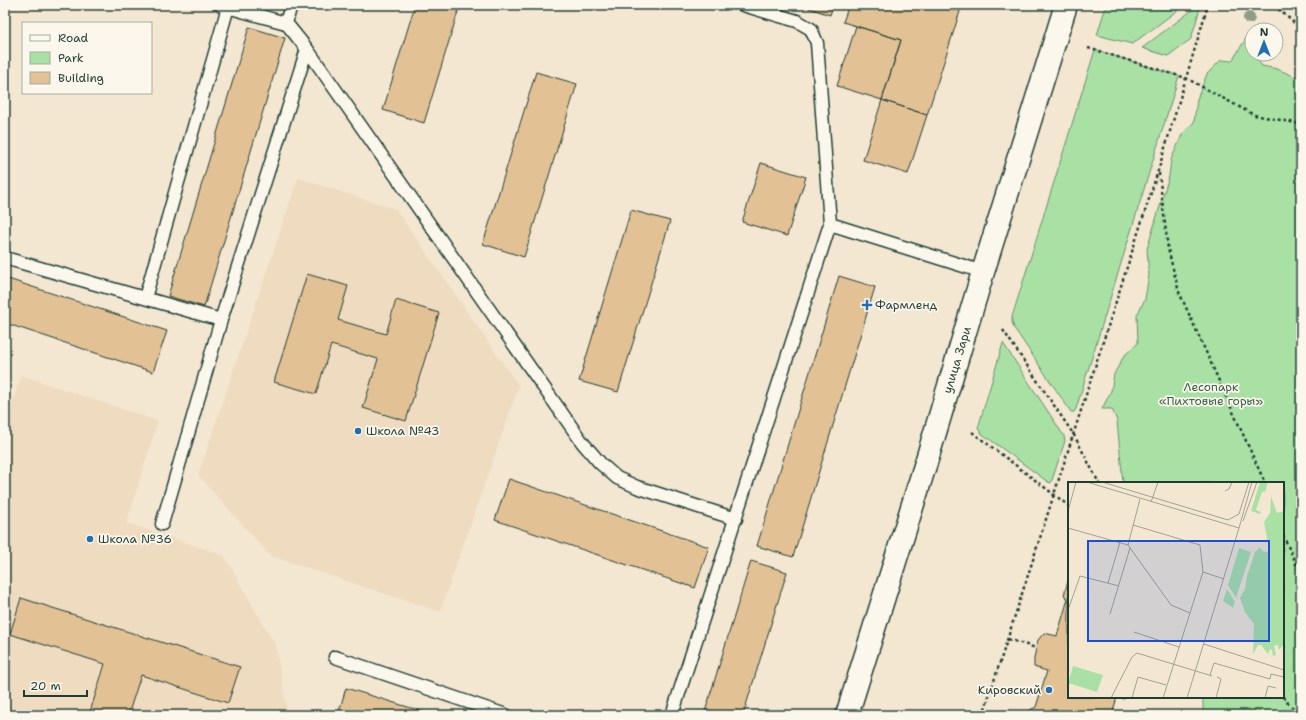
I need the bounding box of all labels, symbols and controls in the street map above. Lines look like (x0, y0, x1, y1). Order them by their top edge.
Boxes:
legend (22, 22, 152, 94)
north arrow (1244, 22, 1284, 62)
text: N (1260, 25, 1269, 40)
text: Road (58, 30, 89, 46)
text: Park (58, 50, 84, 66)
text: Building (58, 70, 104, 86)
place label: Фармленд (875, 297, 937, 313)
marker: Фармленд (862, 300, 872, 310)
street label: улица Зари (939, 324, 975, 396)
park label: Лесопарк «Пихтовые горы» (1159, 379, 1263, 409)
place label: Школа №43 (366, 423, 439, 439)
marker: Школа №43 (353, 426, 363, 436)
inset map (1068, 482, 1284, 698)
place label: Школа №36 (98, 531, 172, 547)
marker: Школа №36 (85, 534, 95, 544)
scale bar (24, 672, 87, 698)
text: 20 m (30, 678, 61, 694)
place label: Кировский (978, 682, 1041, 698)
marker: Кировский (1044, 685, 1054, 695)

